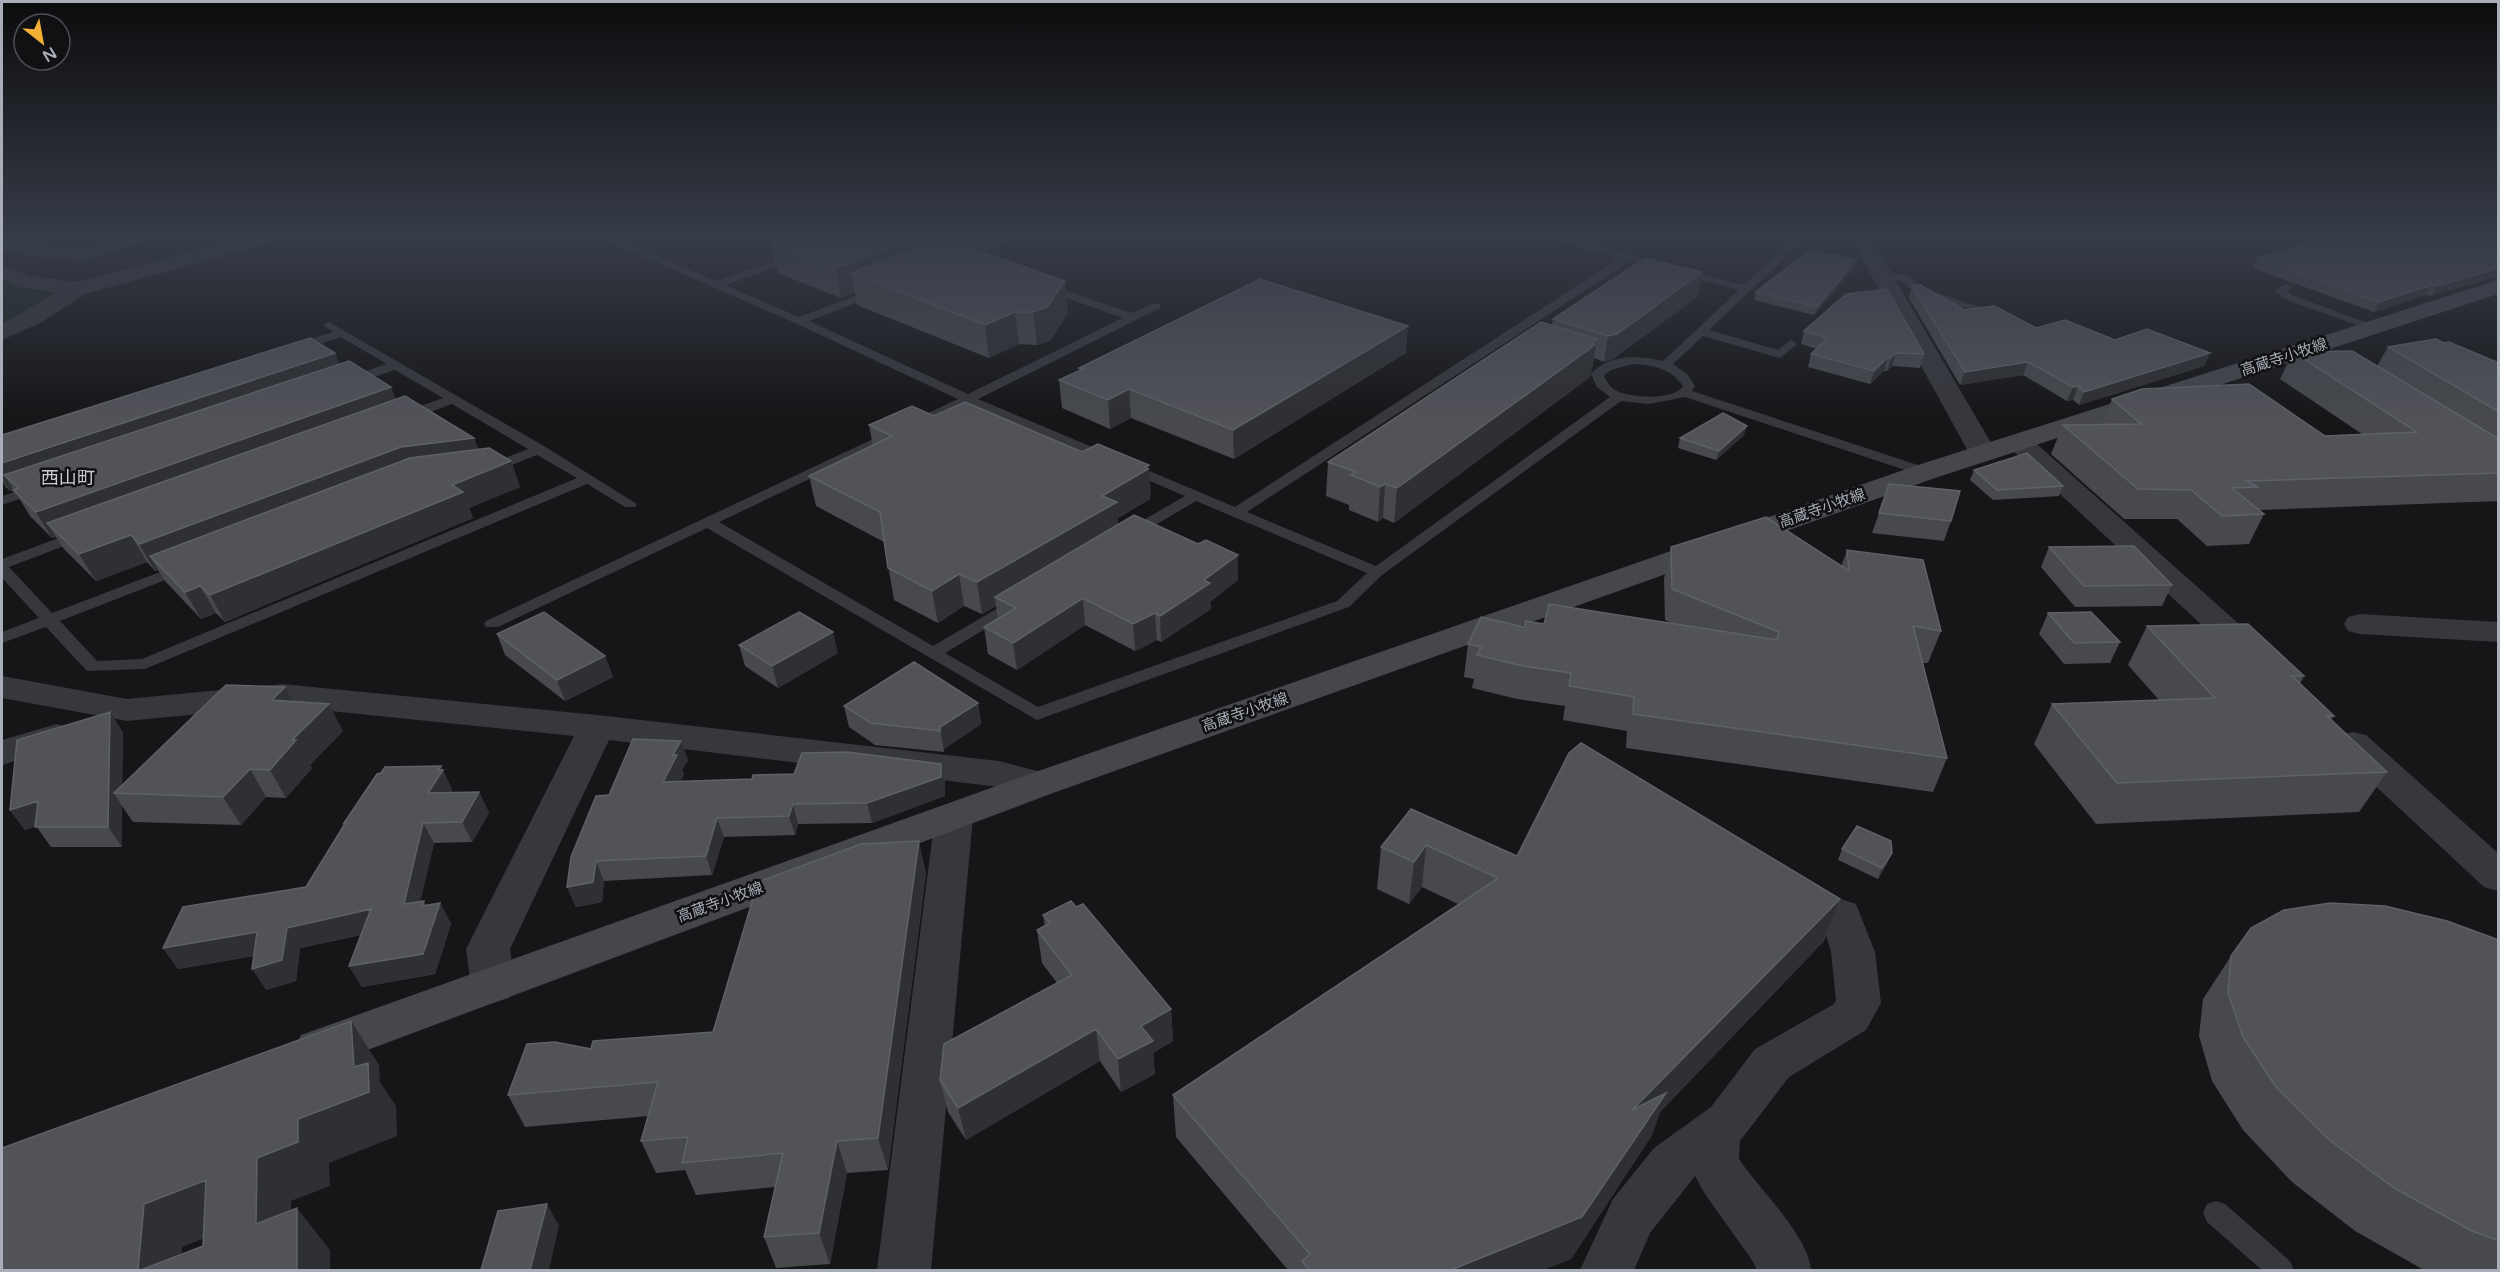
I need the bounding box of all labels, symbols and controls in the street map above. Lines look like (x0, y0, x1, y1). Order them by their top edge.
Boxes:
north arrow (12, 12, 72, 72)
text: N (39, 42, 60, 66)
street label: 高蔵寺小牧線 (2238, 335, 2330, 379)
district label: 西山町 (41, 467, 95, 489)
street label: 高蔵寺小牧線 (1777, 485, 1867, 531)
street label: 高蔵寺小牧線 (1200, 689, 1290, 735)
street label: 高蔵寺小牧線 (675, 878, 765, 926)

